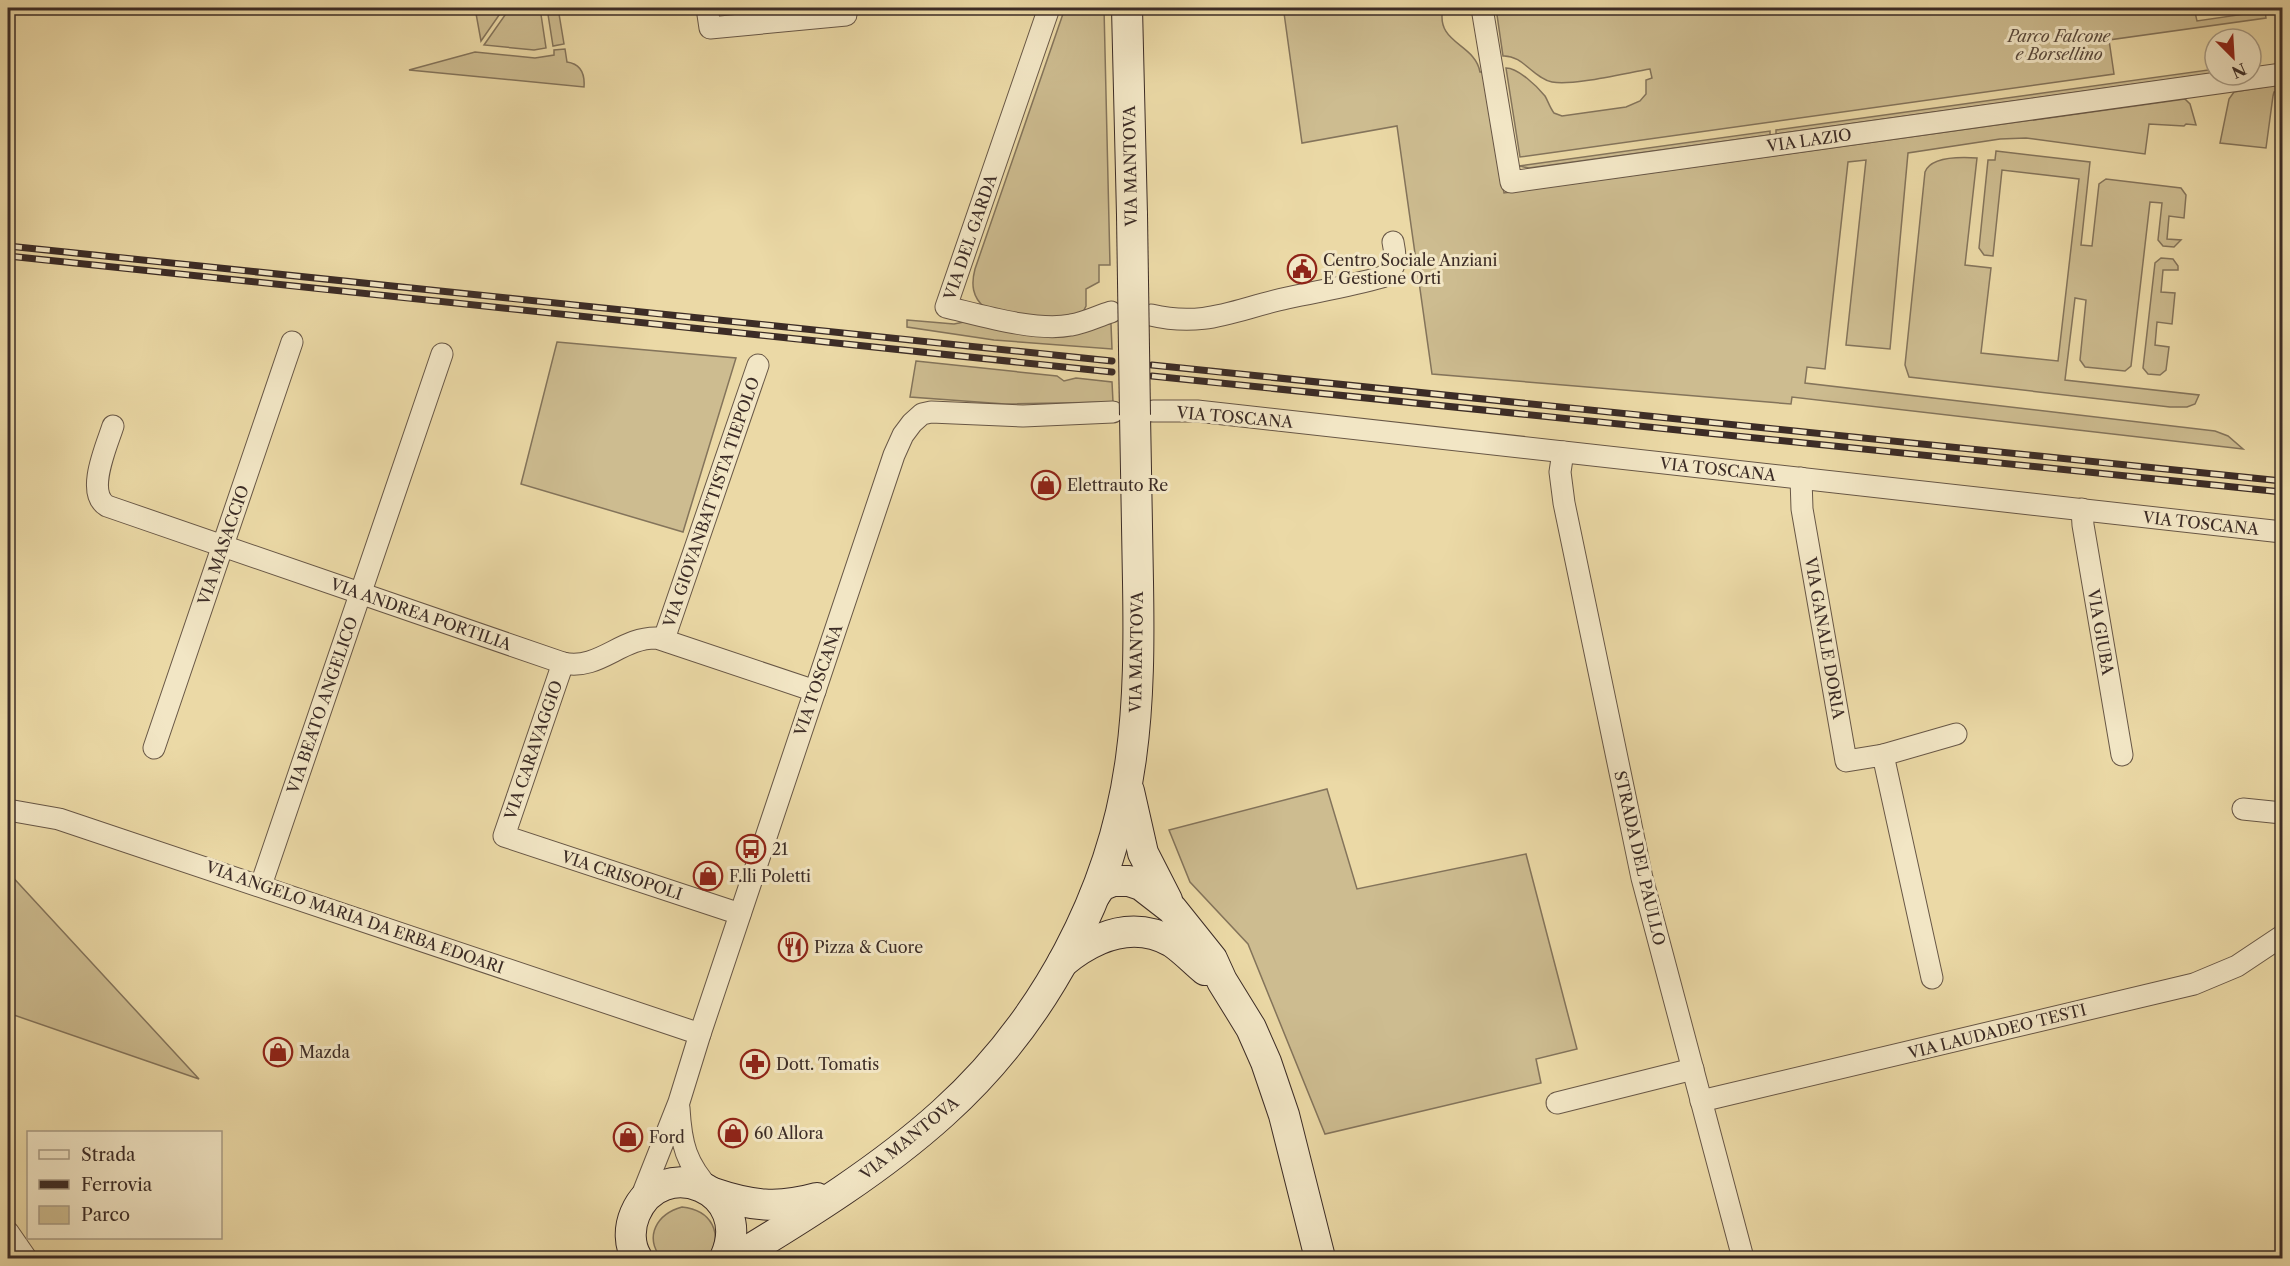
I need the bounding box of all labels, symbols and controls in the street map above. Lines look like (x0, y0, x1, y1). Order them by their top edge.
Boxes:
park label: Parco Falcone e Borsellino (2006, 26, 2112, 64)
north arrow (2203, 27, 2263, 87)
text: N (2229, 59, 2250, 83)
street label: VIA MANTOVA (1119, 104, 1141, 228)
street label: VIA LAZIO (1764, 124, 1853, 156)
street label: VIA DEL GARDA (939, 170, 1001, 304)
place label: Centro Sociale Anziani E Gestione Orti (1323, 250, 1497, 288)
public building icon: Centro Sociale Anziani E Gestione Orti (1286, 253, 1318, 285)
street label: VIA GIOVANBATTISTA TIEPOLO (658, 374, 763, 631)
street label: VIA TOSCANA (1175, 402, 1295, 432)
street label: VIA TOSCANA (1658, 453, 1778, 485)
shop icon: Elettrauto Re (1030, 469, 1062, 501)
place label: Elettrauto Re (1067, 475, 1168, 495)
street label: VIA MASACCIO (193, 482, 253, 609)
street label: VIA TOSCANA (2141, 507, 2261, 539)
street label: VIA GANALE DORIA (1801, 555, 1849, 722)
street label: VIA ANDREA PORTILIA (327, 573, 515, 655)
street label: VIA GIUBA (2083, 586, 2119, 678)
street label: VIA MANTOVA (1125, 590, 1147, 714)
street label: VIA BEATO ANGELICO (282, 614, 362, 797)
street label: VIA TOSCANA (789, 620, 847, 739)
street label: VIA CARAVAGGIO (499, 678, 566, 823)
street label: STRADA DEL PAULLO (1610, 769, 1670, 947)
bus stop icon: 21 (735, 833, 767, 865)
place label: 21 (772, 839, 788, 859)
street label: VIA CRISOPOLI (558, 846, 685, 904)
street label: VIA ANGELO MARIA DA ERBA EDOARI (202, 856, 507, 978)
shop icon: F.lli Poletti (692, 860, 724, 892)
place label: F.lli Poletti (729, 866, 811, 886)
restaurant icon: Pizza & Cuore (777, 931, 809, 963)
place label: Pizza & Cuore (814, 937, 923, 957)
street label: VIA LAUDADEO TESTI (1905, 999, 2088, 1063)
shop icon: Mazda (262, 1036, 294, 1068)
place label: Mazda (299, 1042, 350, 1062)
pharmacy icon: Dott. Tomatis (739, 1048, 771, 1080)
place label: Dott. Tomatis (776, 1054, 879, 1074)
street label: VIA MANTOVA (855, 1091, 963, 1185)
shop icon: 60 Allora (717, 1117, 749, 1149)
shop icon: Ford (612, 1121, 644, 1153)
place label: 60 Allora (754, 1123, 824, 1143)
place label: Ford (649, 1127, 685, 1147)
legend (27, 1131, 222, 1239)
text: Strada (81, 1144, 136, 1166)
text: Ferrovia (81, 1174, 153, 1196)
text: Parco (81, 1204, 130, 1226)

